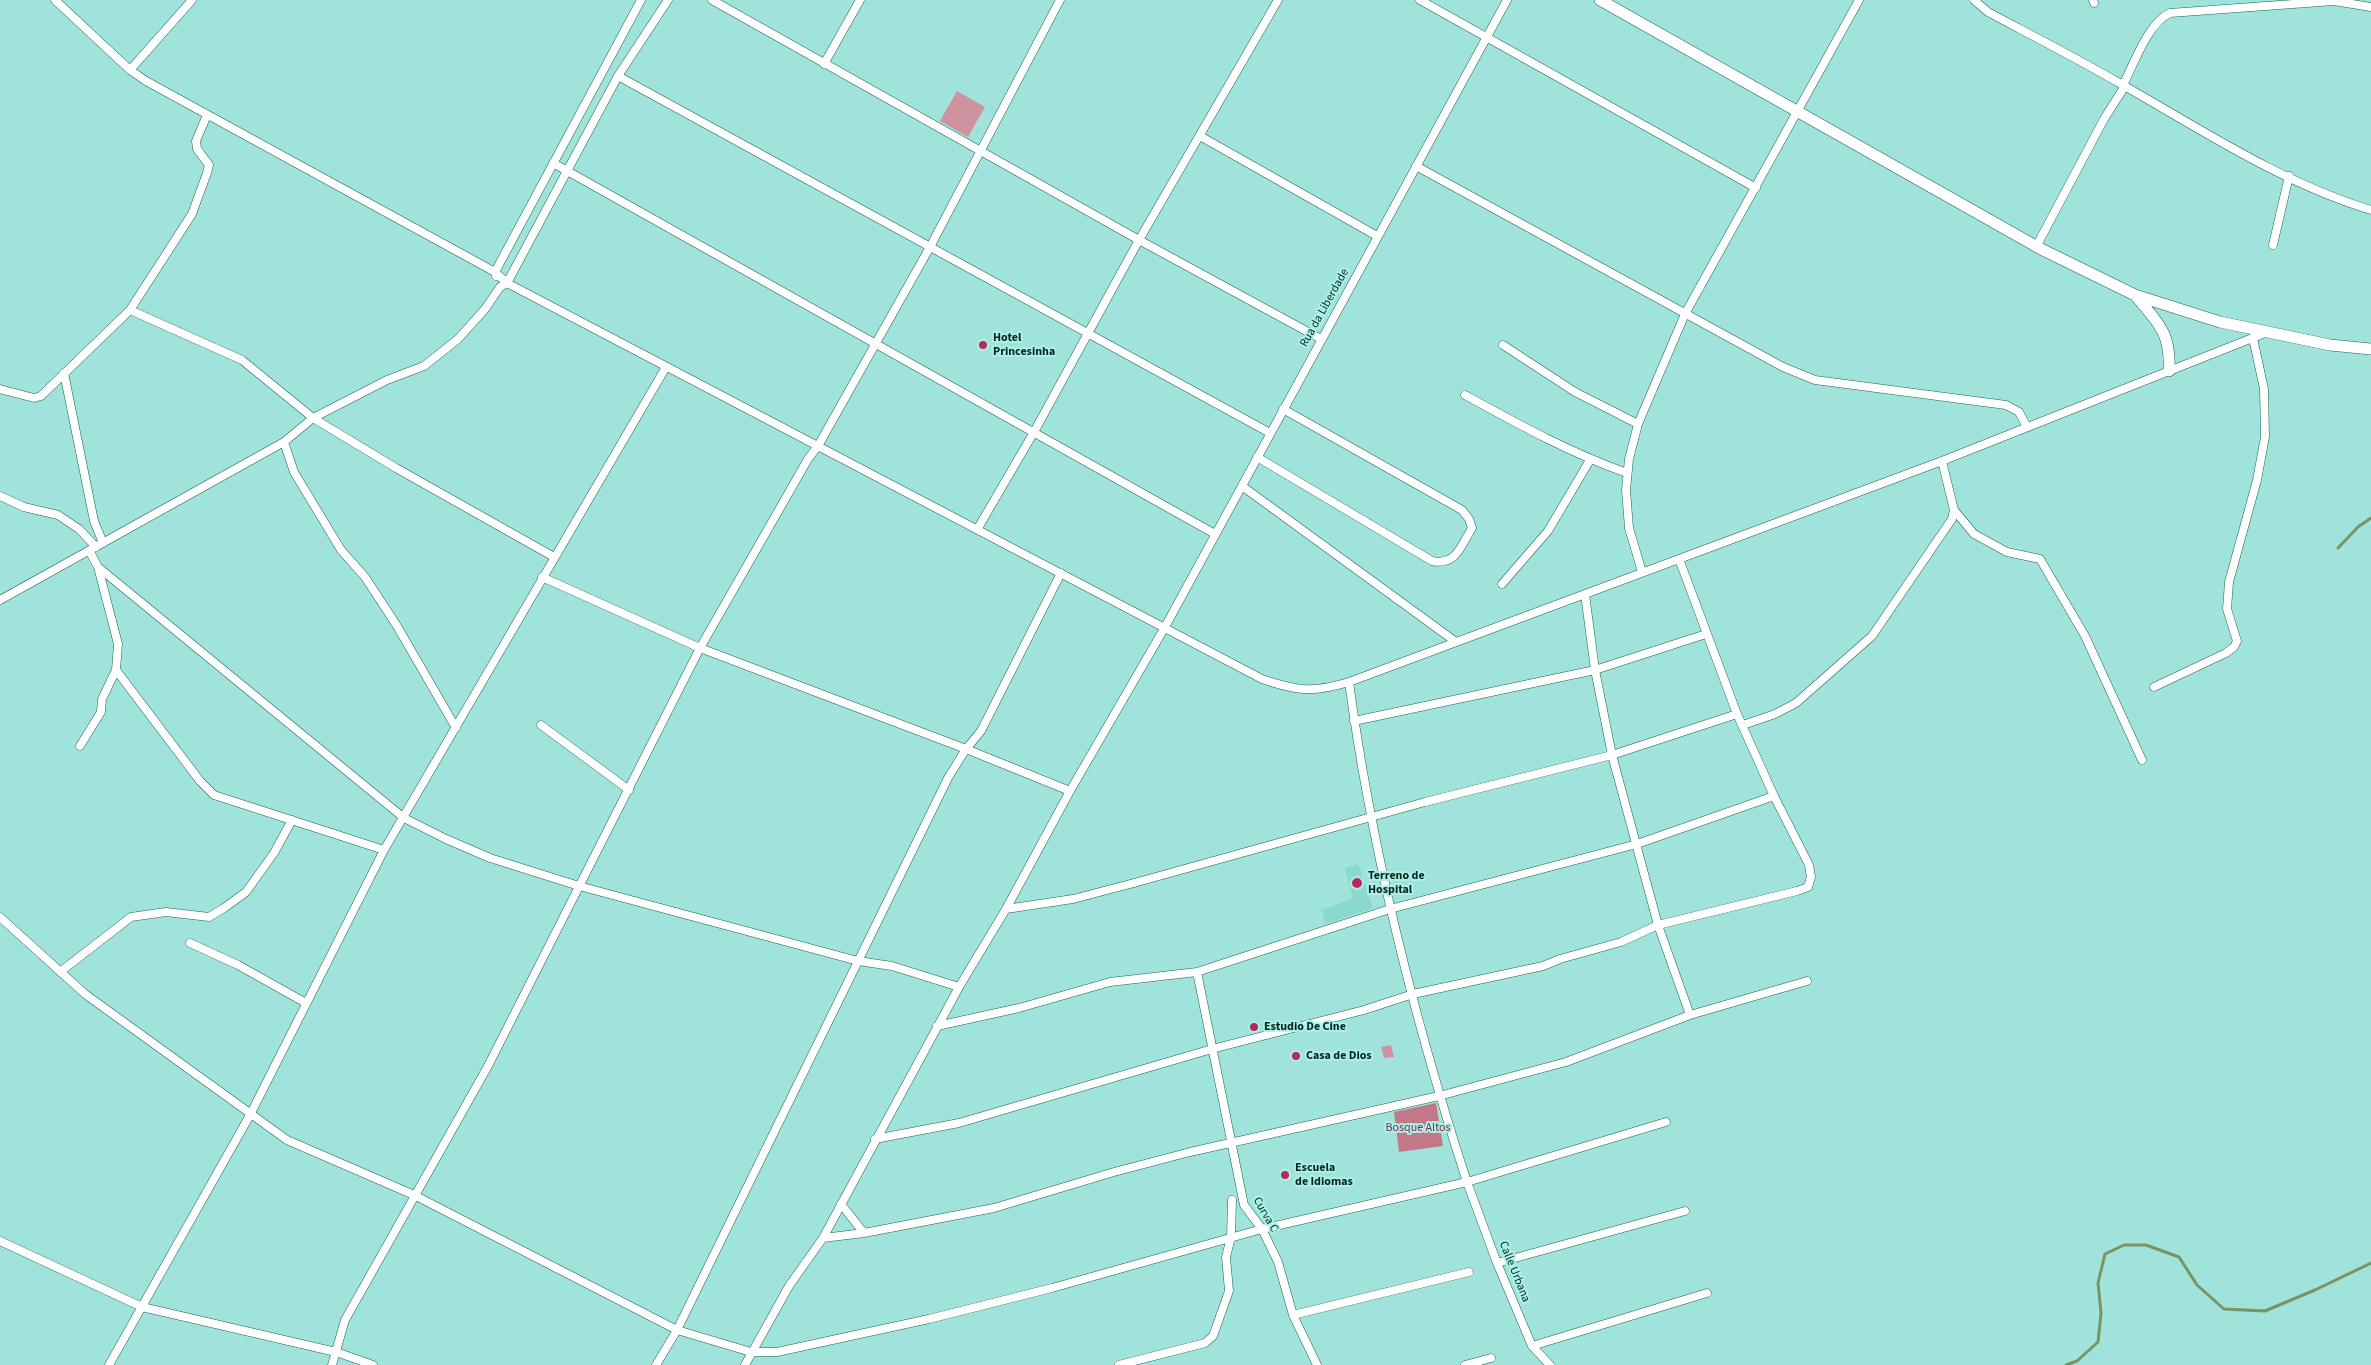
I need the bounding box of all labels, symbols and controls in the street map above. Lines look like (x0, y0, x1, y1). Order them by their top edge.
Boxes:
street label: Rua da Liberdade (1297, 266, 1353, 350)
place label: Hotel Princesinha (993, 331, 1055, 359)
marker: Hotel Princesinha (977, 339, 989, 351)
place label: Terreno de Hospital (1368, 869, 1425, 897)
marker: Terreno de Hospital (1350, 876, 1364, 890)
place label: Estudio De Cine (1264, 1020, 1346, 1034)
marker: Estudio De Cine (1248, 1021, 1260, 1033)
place label: Casa de Dios (1306, 1049, 1372, 1063)
marker: Casa de Dios (1290, 1050, 1302, 1062)
park label: Bosque Altos (1385, 1121, 1451, 1135)
place label: Escuela de Idiomas (1295, 1161, 1353, 1189)
marker: Escuela de Idiomas (1279, 1169, 1291, 1181)
street label: Curva C (1249, 1195, 1281, 1235)
street label: Calle Urbana (1495, 1239, 1533, 1305)

